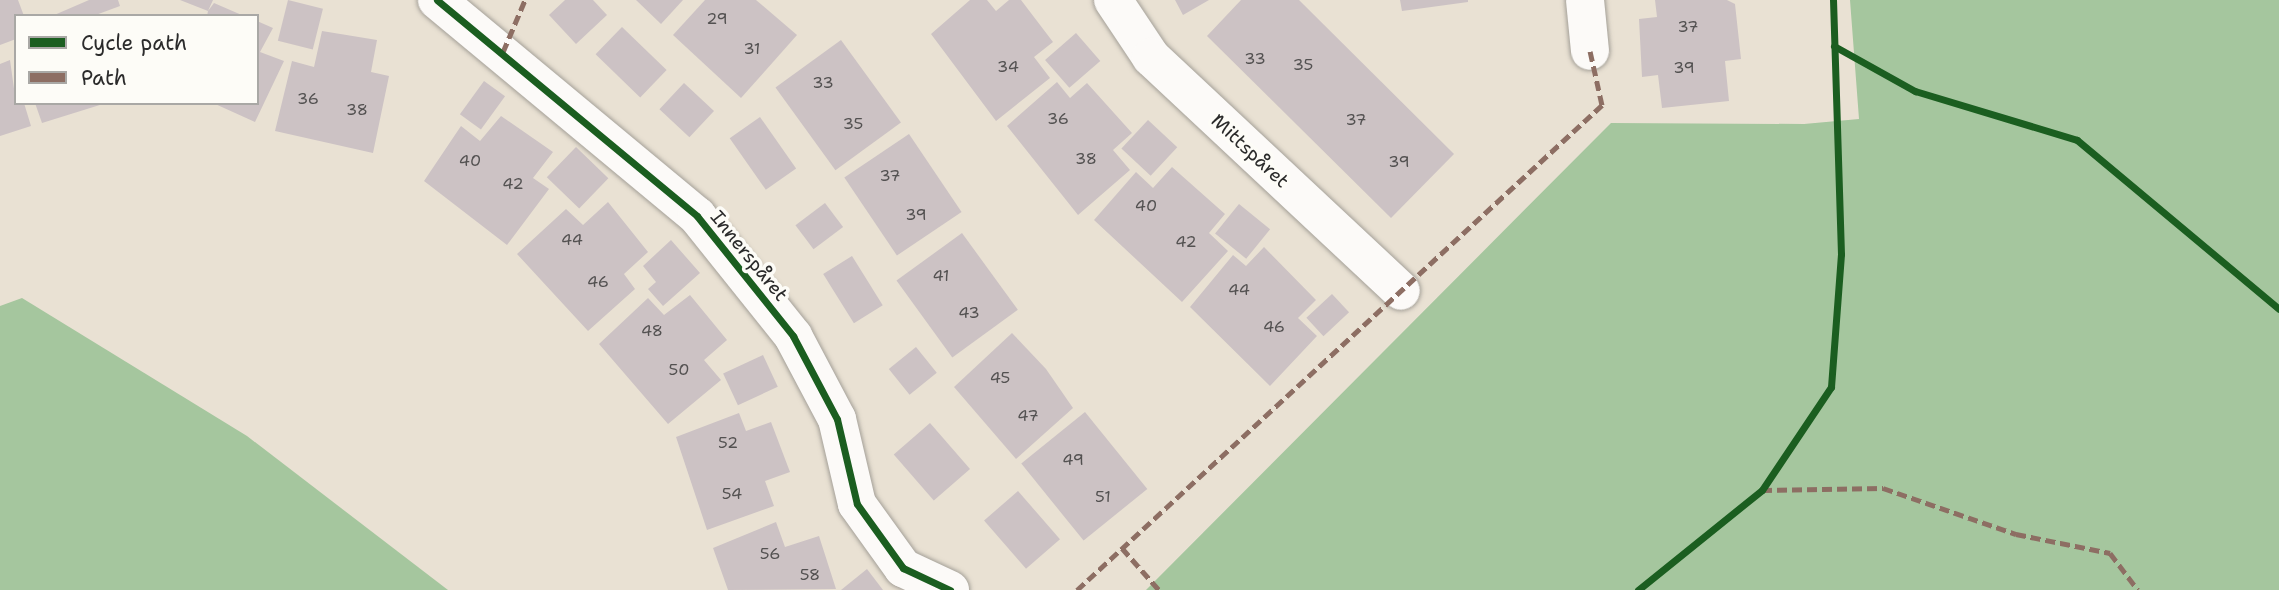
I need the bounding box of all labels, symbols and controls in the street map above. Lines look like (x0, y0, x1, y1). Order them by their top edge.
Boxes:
house number: 29 (706, 9, 728, 29)
legend (14, 14, 259, 105)
house number: 37 (1677, 17, 1699, 37)
text: Cycle path (81, 29, 187, 57)
house number: 31 (743, 39, 761, 59)
house number: 33 (1244, 49, 1266, 69)
house number: 35 (1293, 55, 1313, 75)
house number: 34 (997, 57, 1019, 77)
house number: 39 (1673, 58, 1695, 78)
text: Path (81, 64, 127, 92)
house number: 33 (812, 73, 834, 93)
house number: 36 (297, 89, 319, 109)
house number: 38 (346, 100, 368, 120)
house number: 36 (1047, 109, 1069, 129)
street label: Mittspåret (1206, 109, 1294, 193)
house number: 37 (1345, 110, 1367, 130)
house number: 35 (843, 114, 863, 134)
house number: 38 (1075, 149, 1097, 169)
house number: 40 (459, 151, 481, 171)
house number: 39 (1388, 152, 1410, 172)
house number: 37 (879, 166, 901, 186)
house number: 42 (502, 174, 524, 194)
house number: 40 (1135, 196, 1157, 216)
house number: 39 (905, 205, 927, 225)
street label: Innerspåret (706, 206, 792, 306)
house number: 44 (561, 230, 583, 250)
house number: 42 (1175, 232, 1197, 252)
house number: 41 (932, 266, 950, 286)
house number: 46 (587, 272, 609, 292)
house number: 44 (1228, 280, 1250, 300)
house number: 43 (958, 303, 980, 323)
house number: 46 (1263, 317, 1285, 337)
house number: 48 (641, 321, 663, 341)
house number: 50 (669, 360, 689, 380)
house number: 45 (990, 368, 1010, 388)
house number: 47 (1017, 406, 1039, 426)
house number: 52 (718, 433, 738, 453)
house number: 49 (1062, 450, 1084, 470)
house number: 54 (722, 484, 742, 504)
house number: 51 (1095, 487, 1111, 507)
house number: 56 (760, 544, 780, 564)
house number: 58 (800, 565, 820, 585)

